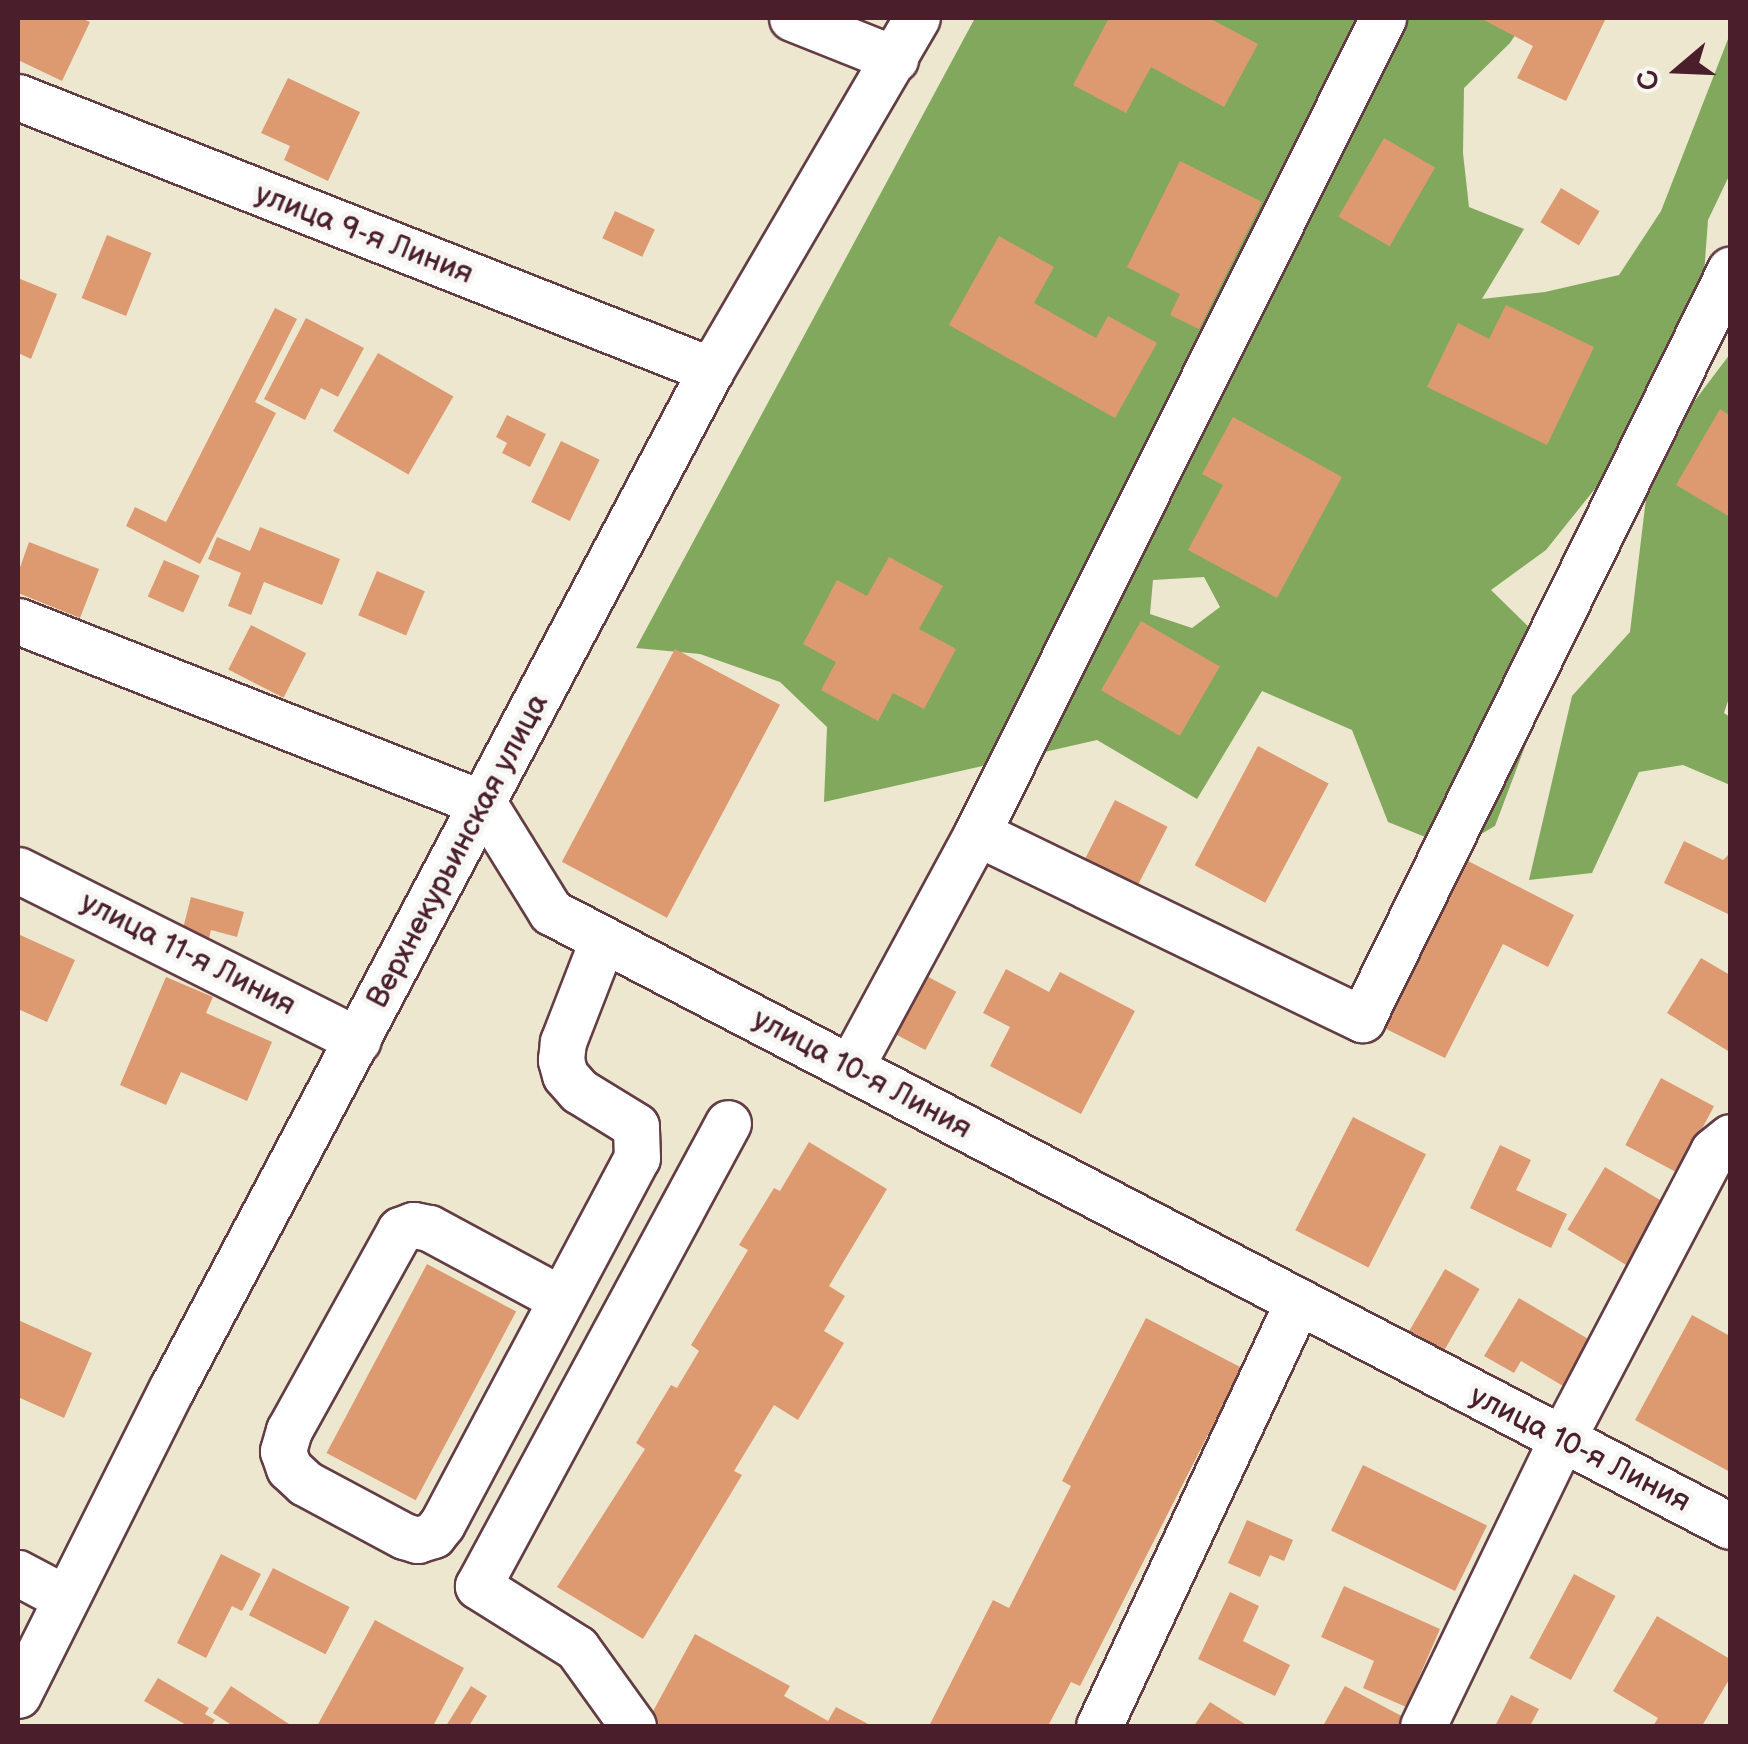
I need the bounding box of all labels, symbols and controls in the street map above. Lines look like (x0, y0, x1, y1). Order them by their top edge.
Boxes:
north arrow (1628, 20, 1728, 120)
text: С (1630, 65, 1668, 95)
street label: улица 9-я Линия (250, 176, 478, 292)
street label: Верхнекурьинская улица (360, 688, 556, 1014)
street label: улица 11-я Линия (75, 884, 301, 1024)
street label: улица 10-я Линия (747, 1001, 977, 1147)
street label: улица 10-я Линия (1464, 1378, 1696, 1520)

